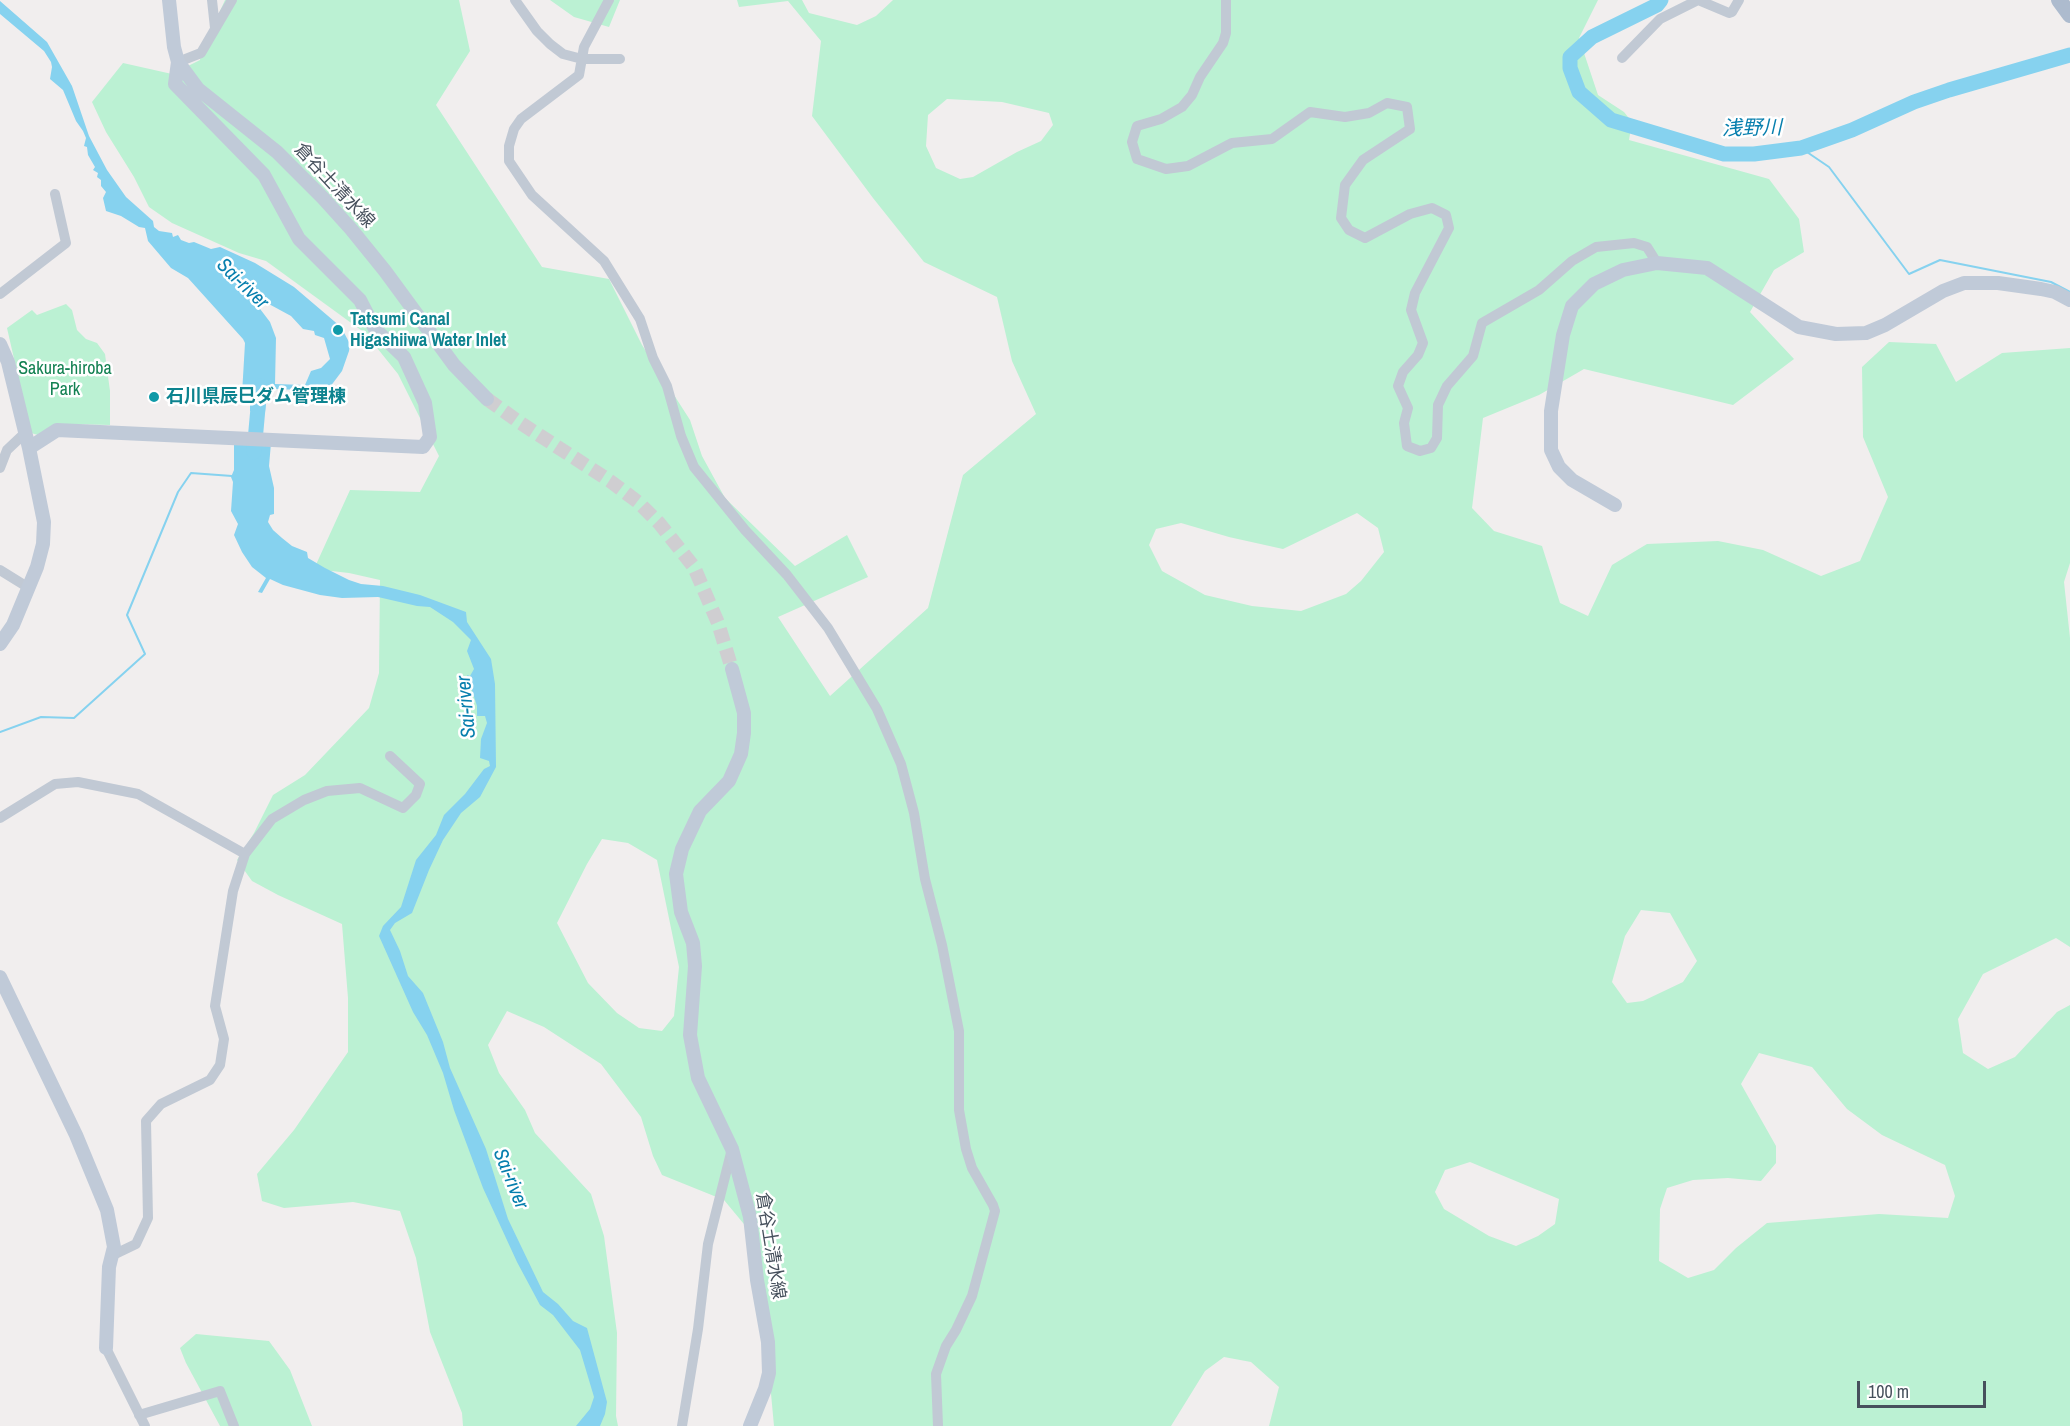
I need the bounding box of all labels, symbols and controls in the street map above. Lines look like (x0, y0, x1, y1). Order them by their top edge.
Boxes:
water label: 浅野川 (1722, 116, 1782, 142)
street label: 倉谷土清水線 (289, 139, 379, 233)
water label: Sai-river (211, 254, 273, 314)
place label: Tatsumi Canal Higashiiwa Water Inlet (350, 309, 506, 352)
marker: Tatsumi Canal Higashiiwa Water Inlet (331, 323, 345, 337)
park label: Sakura-hiroba Park (18, 358, 112, 400)
place label: 石川県辰巳ダム管理棟 (166, 386, 346, 408)
marker: 石川県辰巳ダム管理棟 (147, 390, 161, 404)
water label: Sai-river (452, 675, 482, 739)
water label: Sai-river (487, 1145, 533, 1213)
street label: 倉谷土清水線 (751, 1191, 789, 1301)
scale bar (1860, 1369, 1989, 1407)
text: 100 m (1868, 1379, 1909, 1404)

